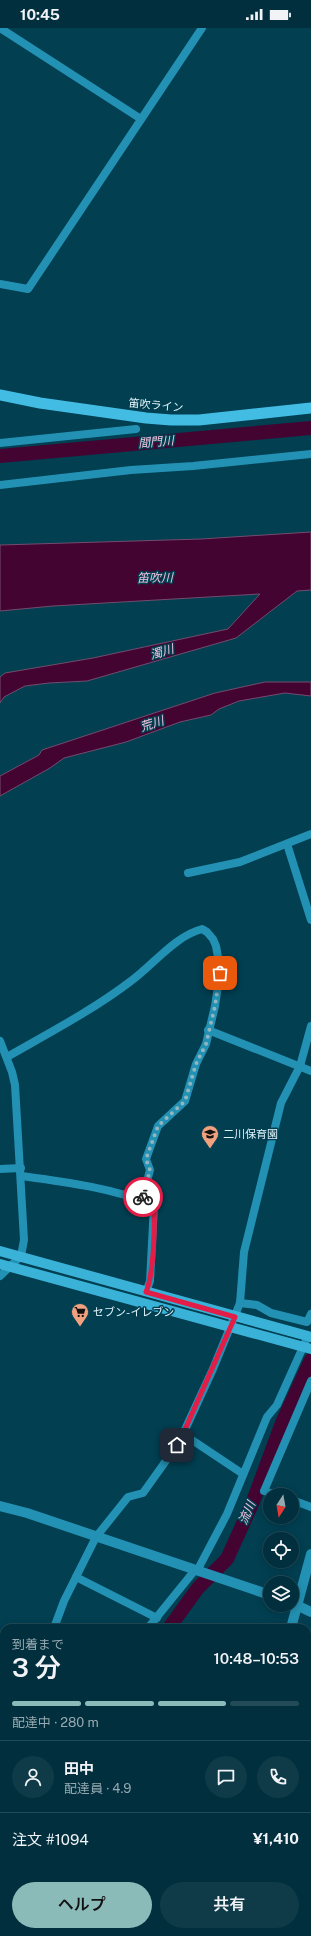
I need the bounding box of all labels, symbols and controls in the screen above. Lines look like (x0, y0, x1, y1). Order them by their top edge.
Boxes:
text: 10:45 (20, 6, 60, 23)
street label: 笛吹ライン (128, 397, 184, 413)
water label: 間門川 (137, 433, 177, 451)
water label: 笛吹川 (137, 571, 175, 585)
water label: 濁川 (149, 641, 177, 662)
water label: 荒川 (138, 713, 167, 734)
pin (203, 956, 237, 990)
icon: bag (209, 962, 231, 984)
school or university icon: 二川保育園 (200, 1124, 220, 1149)
place label: 二川保育園 (223, 1128, 278, 1140)
courier (123, 1177, 163, 1217)
icon: bike (132, 1186, 154, 1208)
supermarket icon: セブン-イレブン (70, 1302, 90, 1327)
place label: セブン-イレブン (93, 1306, 174, 1318)
pin (160, 1428, 194, 1462)
icon: home (166, 1434, 188, 1456)
north arrow (263, 1488, 299, 1524)
map controls (263, 1488, 299, 1612)
water label: 流川 (236, 1497, 259, 1527)
button: locate (263, 1532, 299, 1568)
button: layers (263, 1576, 299, 1612)
text: 到着まで (12, 1637, 64, 1652)
text: 10:48–10:53 (213, 1650, 299, 1667)
text: 3 分 (12, 1652, 61, 1683)
text: 配達中 · 280 m (12, 1715, 99, 1730)
button: person (12, 1756, 54, 1798)
button: chat (205, 1756, 247, 1798)
button: phone (257, 1756, 299, 1798)
text: 田中 (64, 1760, 94, 1777)
text: 配達員 · 4.9 (64, 1781, 131, 1796)
text: ¥1,410 (253, 1830, 299, 1847)
text: 注文 #1094 (12, 1831, 89, 1848)
button: ヘルプ (12, 1882, 152, 1928)
button: 共有 (160, 1882, 299, 1928)

